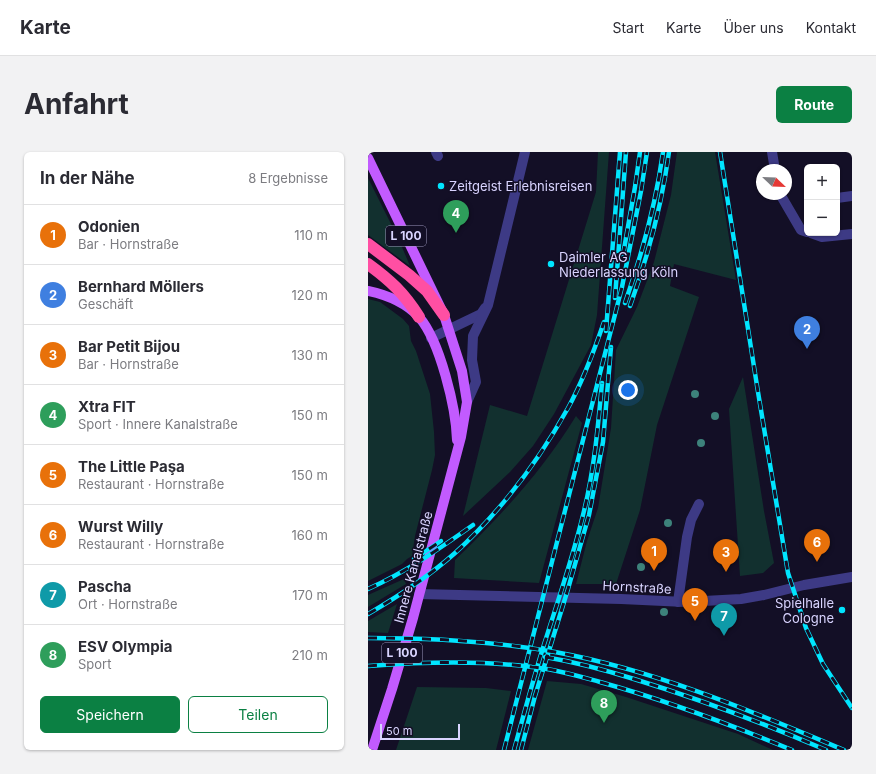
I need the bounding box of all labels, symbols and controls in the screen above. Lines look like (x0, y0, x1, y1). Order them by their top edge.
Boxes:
text: Karte (20, 16, 71, 39)
text: Start (612, 19, 644, 36)
text: Karte (666, 19, 701, 36)
text: Über uns (723, 19, 784, 36)
text: Kontakt (806, 19, 856, 36)
button: Route (776, 86, 852, 123)
text: Anfahrt (24, 87, 129, 121)
north arrow (756, 164, 792, 200)
map controls (804, 164, 840, 236)
button: + (804, 164, 840, 200)
text: In der Nähe (40, 168, 135, 188)
text: 8 Ergebnisse (248, 170, 328, 186)
place label: Zeitgeist Erlebnisreisen (449, 178, 592, 194)
marker: Zeitgeist Erlebnisreisen (436, 181, 446, 191)
pin: 4 (443, 200, 469, 233)
button: − (804, 200, 840, 236)
text: Odonien (78, 217, 140, 236)
road number: L 100 (386, 226, 426, 246)
text: 1 (50, 227, 56, 243)
text: 110 m (294, 227, 328, 243)
text: Bar · Hornstraße (78, 236, 179, 252)
place label: Daimler AG Niederlassung Köln (559, 249, 678, 280)
marker: Daimler AG Niederlassung Köln (546, 259, 556, 269)
text: Bernhard Möllers (78, 277, 204, 296)
text: 2 (49, 287, 57, 303)
text: 120 m (292, 287, 328, 303)
text: Geschäft (78, 296, 133, 312)
pin: 2 (794, 316, 820, 349)
text: Bar Petit Bijou (78, 337, 180, 356)
text: 3 (49, 347, 57, 363)
text: 130 m (291, 347, 328, 363)
text: Bar · Hornstraße (78, 356, 179, 372)
your location (618, 380, 638, 400)
text: Xtra FIT (78, 397, 136, 416)
text: 4 (49, 407, 57, 423)
text: 150 m (292, 407, 328, 423)
text: Sport · Innere Kanalstraße (78, 416, 238, 432)
text: The Little Paşa (78, 457, 185, 476)
text: 5 (49, 467, 57, 483)
text: 150 m (292, 467, 328, 483)
text: Restaurant · Hornstraße (78, 476, 224, 492)
street label: Innere Kanalstraße (390, 509, 436, 625)
text: Wurst Willy (78, 517, 163, 536)
text: 6 (49, 527, 57, 543)
text: 160 m (291, 527, 328, 543)
pin: 6 (804, 529, 830, 562)
text: Restaurant · Hornstraße (78, 536, 224, 552)
pin: 1 (641, 538, 667, 571)
pin: 3 (713, 539, 739, 572)
text: Pascha (78, 577, 132, 596)
street label: Hornstraße (602, 577, 672, 597)
text: 7 (49, 587, 57, 603)
text: 170 m (292, 587, 328, 603)
pin: 5 (682, 588, 708, 621)
place label: Spielhalle Cologne (775, 595, 834, 626)
text: Ort · Hornstraße (78, 596, 177, 612)
pin: 7 (711, 603, 737, 636)
marker: Spielhalle Cologne (837, 605, 847, 615)
text: ESV Olympia (78, 637, 172, 656)
road number: L 100 (382, 643, 422, 663)
text: 8 (49, 647, 57, 663)
text: 210 m (292, 647, 328, 663)
text: Sport (78, 656, 111, 672)
pin: 8 (591, 690, 617, 723)
button: Speichern (40, 696, 180, 733)
button: Teilen (188, 696, 328, 733)
scale bar (380, 722, 460, 741)
text: 50 m (386, 724, 412, 738)

